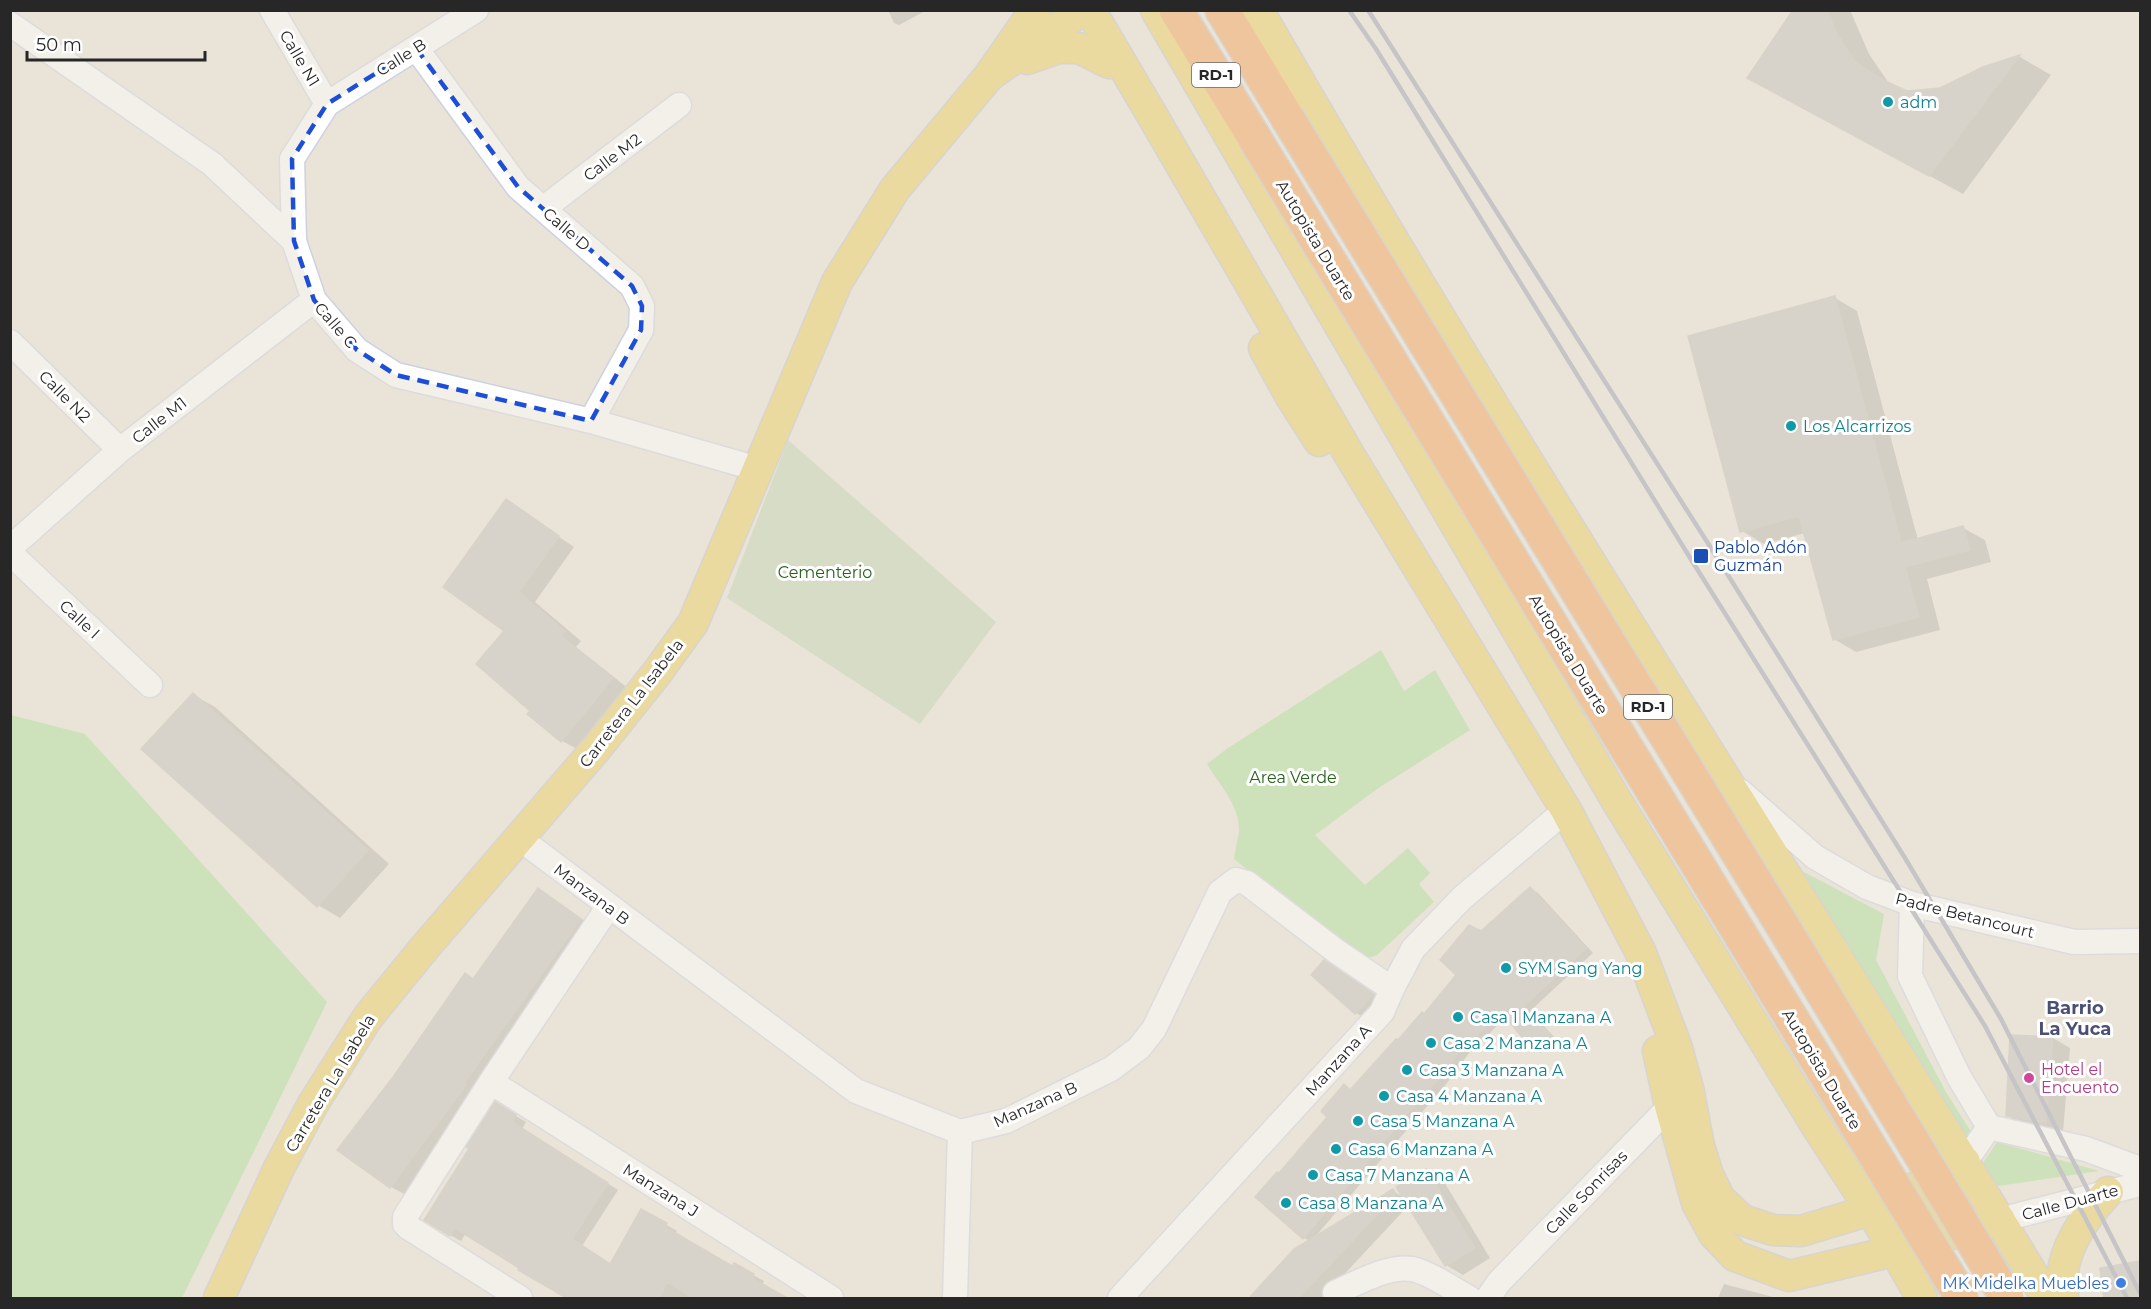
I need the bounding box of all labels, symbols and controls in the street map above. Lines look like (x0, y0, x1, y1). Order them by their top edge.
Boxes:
scale bar (27, 24, 206, 62)
street label: Calle N1 (275, 27, 324, 90)
text: 50 m (36, 34, 82, 56)
street label: Calle B (373, 35, 430, 80)
road number: RD-1 (1192, 63, 1240, 87)
place label: adm (1900, 93, 1937, 112)
marker: adm (1881, 95, 1895, 109)
street label: Calle M2 (580, 130, 645, 185)
street label: Autopista Duarte (1272, 177, 1359, 304)
street label: Calle D (539, 204, 594, 255)
street label: Calle C (311, 299, 361, 352)
street label: Calle N2 (35, 367, 94, 426)
street label: Calle M1 (128, 393, 190, 448)
place label: Los Alcarrizos (1803, 417, 1912, 436)
marker: Los Alcarrizos (1784, 419, 1798, 433)
place label: Pablo Adón Guzmán (1714, 538, 1807, 575)
marker: Pablo Adón Guzmán (1692, 547, 1710, 565)
park label: Cementerio (778, 563, 872, 582)
street label: Autopista Duarte (1525, 591, 1612, 718)
street label: Calle I (56, 596, 104, 643)
street label: Carretera La Isabela (575, 635, 687, 771)
road number: RD-1 (1624, 695, 1672, 719)
park label: Area Verde (1249, 768, 1337, 787)
street label: Manzana B (550, 860, 633, 929)
street label: Padre Betancourt (1893, 889, 2037, 942)
place label: SYM Sang Yang (1518, 959, 1643, 978)
marker: SYM Sang Yang (1499, 961, 1513, 975)
district label: Barrio La Yuca (2039, 997, 2111, 1040)
street label: Autopista Duarte (1778, 1006, 1865, 1133)
place label: Casa 1 Manzana A (1470, 1008, 1612, 1027)
marker: Casa 1 Manzana A (1451, 1010, 1465, 1024)
street label: Carretera La Isabela (282, 1011, 379, 1156)
street label: Manzana A (1302, 1020, 1376, 1100)
place label: Casa 2 Manzana A (1443, 1034, 1588, 1053)
marker: Casa 2 Manzana A (1424, 1036, 1438, 1050)
place label: Hotel el Encuento (2041, 1060, 2119, 1097)
place label: Casa 3 Manzana A (1419, 1061, 1564, 1080)
marker: Casa 3 Manzana A (1400, 1063, 1414, 1077)
marker: Hotel el Encuento (2022, 1071, 2036, 1085)
street label: Manzana B (990, 1078, 1080, 1131)
place label: Casa 4 Manzana A (1396, 1087, 1542, 1106)
marker: Casa 4 Manzana A (1377, 1089, 1391, 1103)
place label: Casa 5 Manzana A (1370, 1112, 1515, 1131)
marker: Casa 5 Manzana A (1351, 1114, 1365, 1128)
place label: Casa 6 Manzana A (1348, 1140, 1494, 1159)
marker: Casa 6 Manzana A (1329, 1142, 1343, 1156)
street label: Calle Sonrisas (1542, 1146, 1631, 1238)
street label: Manzana J (619, 1160, 702, 1221)
place label: Casa 7 Manzana A (1325, 1166, 1470, 1185)
marker: Casa 7 Manzana A (1306, 1168, 1320, 1182)
street label: Calle Duarte (2020, 1180, 2120, 1224)
place label: Casa 8 Manzana A (1298, 1194, 1444, 1213)
marker: Casa 8 Manzana A (1279, 1196, 1293, 1210)
place label: MK Midelka Muebles (1942, 1274, 2109, 1293)
marker: MK Midelka Muebles (2114, 1276, 2128, 1290)

